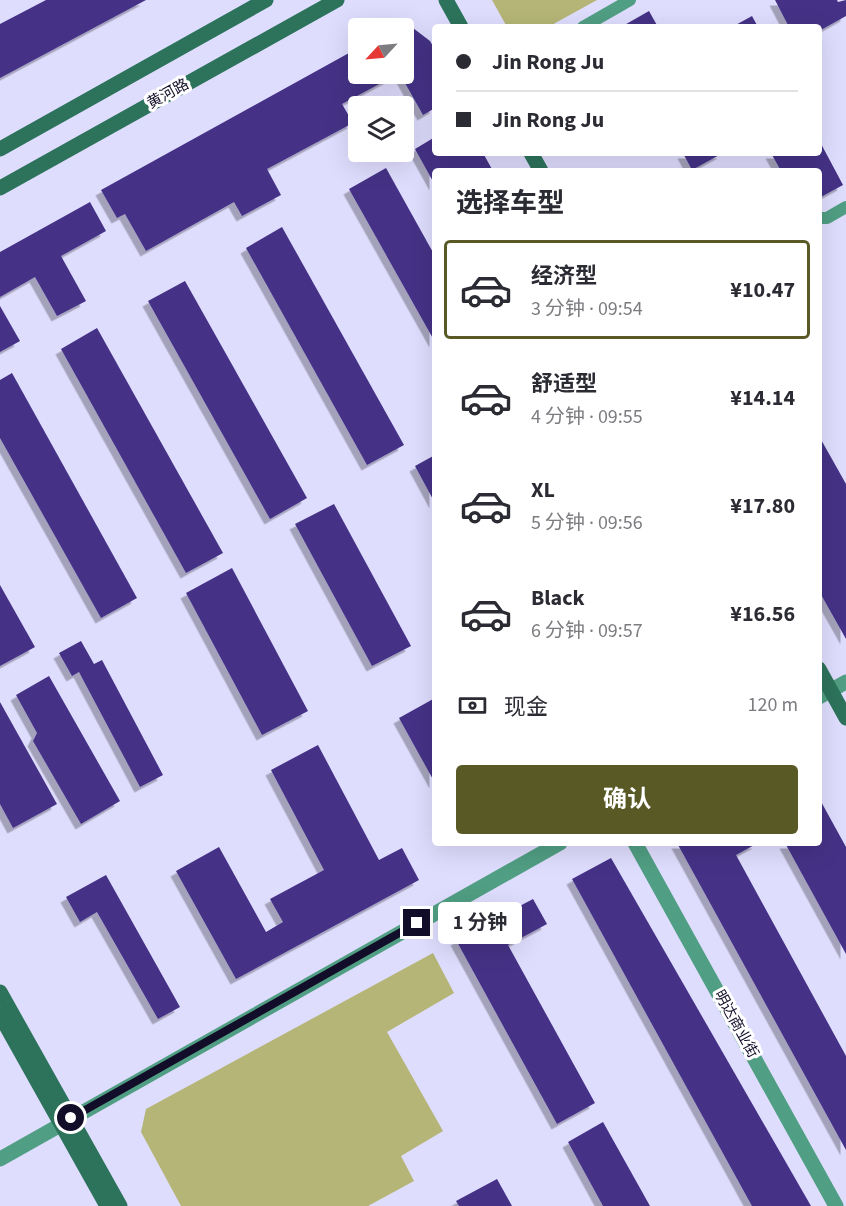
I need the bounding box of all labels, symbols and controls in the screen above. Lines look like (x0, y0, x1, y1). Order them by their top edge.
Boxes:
north arrow (348, 18, 414, 84)
map controls (348, 18, 414, 162)
text: Jin Rong Ju (492, 46, 604, 78)
street label: 黄河路 (143, 74, 193, 114)
button: layers (348, 96, 414, 162)
text: Jin Rong Ju (492, 104, 604, 136)
text: 选择车型 (456, 184, 564, 223)
text: 经济型 (531, 260, 597, 292)
icon: car (459, 263, 513, 317)
text: ¥10.47 (730, 274, 795, 306)
text: 3 分钟 · 09:54 (531, 295, 643, 323)
text: 舒适型 (531, 368, 597, 400)
icon: car (459, 371, 513, 425)
text: ¥14.14 (730, 382, 795, 414)
text: 4 分钟 · 09:55 (531, 403, 643, 431)
text: XL (531, 474, 555, 506)
icon: car (459, 479, 513, 533)
text: ¥17.80 (730, 490, 795, 522)
text: 5 分钟 · 09:56 (531, 509, 643, 537)
text: Black (531, 582, 585, 614)
icon: car (459, 587, 513, 641)
text: ¥16.56 (730, 598, 795, 630)
text: 6 分钟 · 09:57 (531, 617, 643, 645)
icon: cash (456, 689, 489, 722)
text: 现金 (504, 691, 548, 723)
text: 120 m (748, 691, 798, 719)
button: 确认 (456, 765, 798, 834)
callout: 1 分钟 (438, 902, 522, 944)
route end (403, 909, 430, 936)
text: 1 分钟 (453, 909, 507, 937)
street label: 明达商业街 (709, 986, 763, 1062)
route start (57, 1104, 84, 1131)

